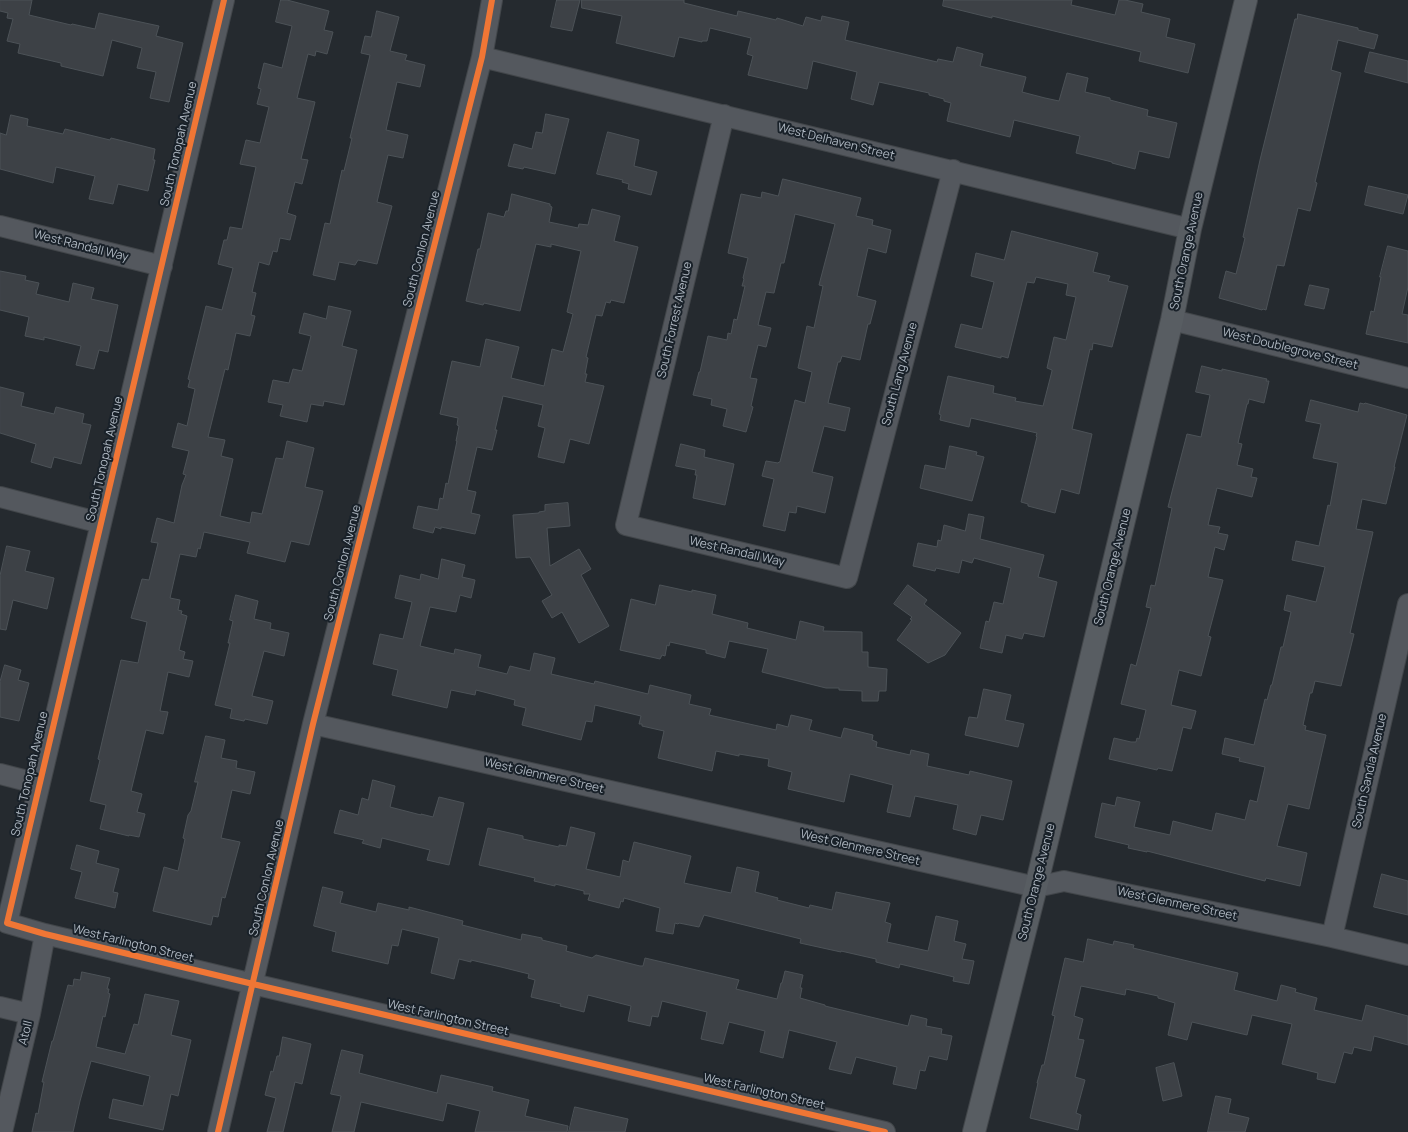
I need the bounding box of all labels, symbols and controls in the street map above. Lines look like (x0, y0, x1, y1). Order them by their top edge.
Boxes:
street label: South Tonopah Avenue (158, 80, 200, 208)
street label: West Delhaven Street (776, 121, 896, 163)
street label: South Conlon Avenue (401, 189, 443, 309)
street label: South Orange Avenue (1167, 191, 1207, 311)
street label: West Randall Way (32, 227, 130, 265)
street label: South Forrest Avenue (655, 260, 695, 380)
street label: South Lang Avenue (879, 321, 921, 427)
street label: West Doublegrove Street (1221, 325, 1359, 373)
street label: South Tonopah Avenue (84, 395, 126, 523)
street label: South Conlon Avenue (322, 503, 364, 623)
street label: South Orange Avenue (1091, 507, 1135, 627)
street label: West Randall Way (688, 534, 786, 570)
street label: South Tonopah Avenue (9, 710, 51, 838)
street label: South Sandia Avenue (1350, 712, 1390, 830)
street label: West Glenmere Street (483, 755, 605, 797)
street label: South Conlon Avenue (247, 818, 287, 938)
street label: South Orange Avenue (1015, 822, 1059, 942)
street label: West Glenmere Street (799, 827, 921, 869)
street label: West Glenmere Street (1116, 884, 1238, 924)
street label: West Farlington Street (71, 922, 195, 966)
street label: West Farlington Street (386, 997, 510, 1039)
street label: Atoll (16, 1019, 36, 1047)
street label: West Farlington Street (702, 1071, 826, 1113)

